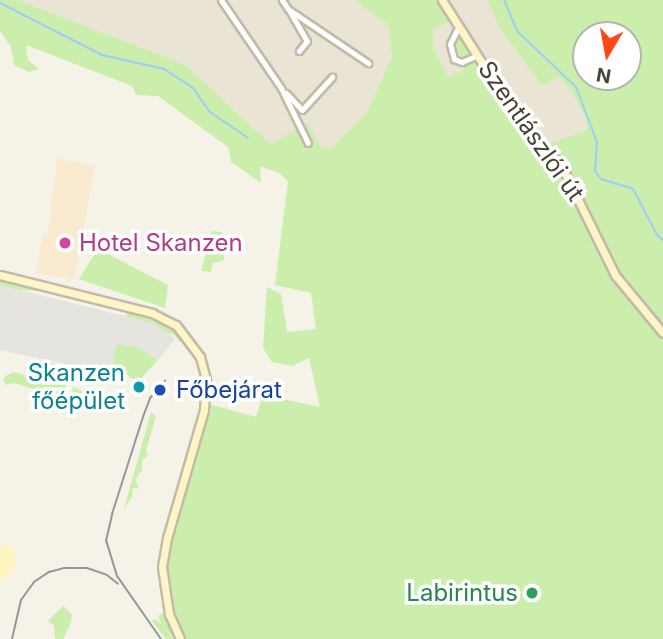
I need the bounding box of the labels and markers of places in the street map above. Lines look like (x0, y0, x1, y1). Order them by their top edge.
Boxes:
place label: Hotel Skanzen (79, 229, 243, 257)
marker: Hotel Skanzen (57, 235, 73, 251)
place label: Skanzen főépület (28, 359, 125, 415)
place label: Főbejárat (176, 376, 282, 404)
marker: Skanzen főépület (131, 379, 147, 395)
marker: Főbejárat (150, 380, 170, 400)
place label: Labirintus (406, 579, 518, 607)
marker: Labirintus (524, 585, 540, 601)

